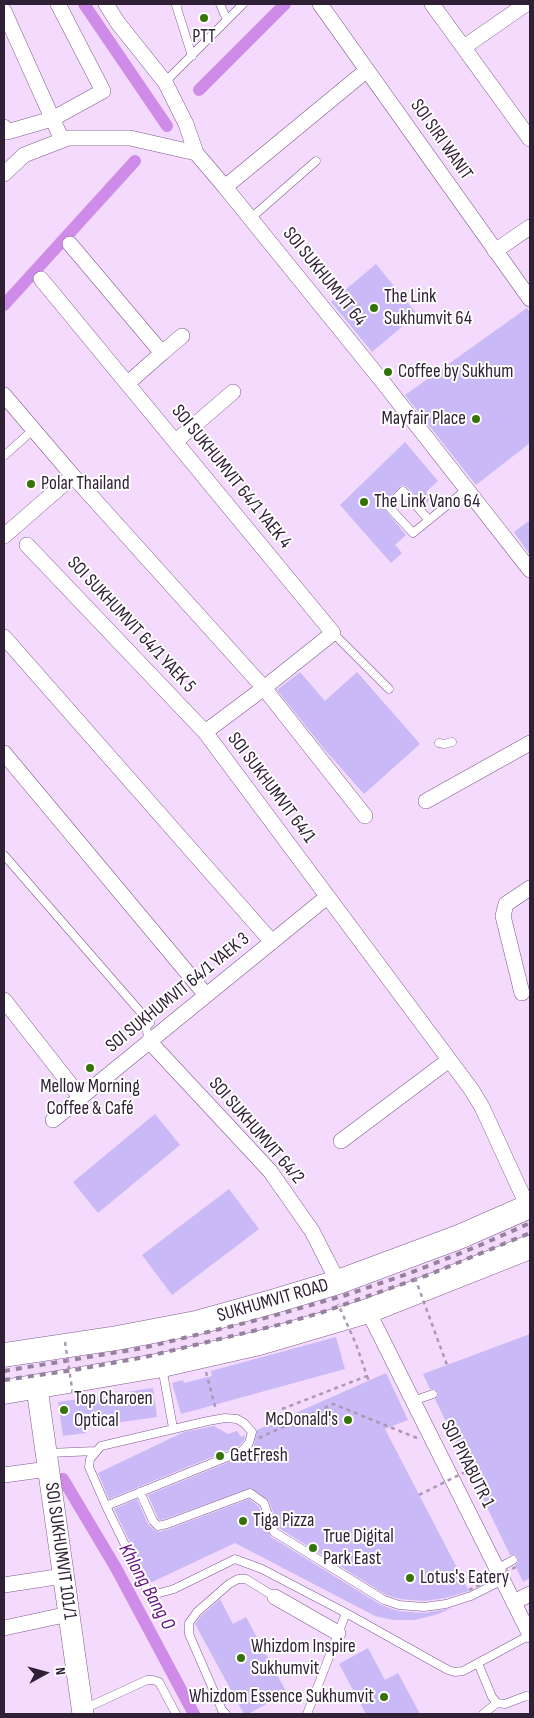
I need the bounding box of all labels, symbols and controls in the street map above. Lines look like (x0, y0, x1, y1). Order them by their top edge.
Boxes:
marker: PTT (198, 12, 210, 24)
place label: PTT (192, 26, 216, 48)
street label: SOI SIRI WANIT (405, 95, 477, 185)
street label: SOI SUKHUMVIT 64 (277, 223, 371, 331)
place label: The Link Sukhumvit 64 (384, 286, 472, 330)
marker: The Link Sukhumvit 64 (368, 302, 380, 314)
place label: Coffee by Sukhum (398, 361, 513, 383)
marker: Coffee by Sukhum (382, 366, 394, 378)
street label: SOI SUKHUMVIT 64/1 YAEK 4 (166, 401, 296, 553)
place label: Mayfair Place (381, 408, 466, 430)
marker: Mayfair Place (470, 413, 482, 425)
place label: Polar Thailand (41, 473, 130, 495)
marker: Polar Thailand (25, 478, 37, 490)
place label: The Link Vano 64 (374, 491, 480, 513)
marker: The Link Vano 64 (358, 496, 370, 508)
street label: SOI SUKHUMVIT 64/1 YAEK 5 (62, 552, 200, 698)
street label: SOI SUKHUMVIT 64/1 (222, 728, 320, 848)
street label: SOI SUKHUMVIT 64/1 YAEK 3 (102, 928, 254, 1058)
marker: Mellow Morning Coffee & Café (84, 1062, 96, 1074)
street label: SOI SUKHUMVIT 64/2 (204, 1073, 308, 1189)
place label: Mellow Morning Coffee & Café (40, 1076, 140, 1120)
street label: SUKHUMVIT ROAD (215, 1274, 331, 1328)
place label: Top Charoen Optical (74, 1388, 153, 1432)
marker: Top Charoen Optical (58, 1404, 70, 1416)
place label: McDonald's (265, 1409, 338, 1431)
marker: McDonald's (342, 1414, 354, 1426)
street label: SOI PIYABUTR 1 (435, 1416, 499, 1512)
place label: GetFresh (230, 1445, 288, 1467)
marker: GetFresh (214, 1450, 226, 1462)
street label: SOI SUKHUMVIT 101/1 (39, 1481, 81, 1621)
place label: Tiga Pizza (253, 1510, 314, 1532)
marker: Tiga Pizza (237, 1515, 249, 1527)
place label: True Digital Park East (323, 1526, 394, 1570)
water label: Khlong Bang O (113, 1540, 179, 1634)
marker: True Digital Park East (307, 1542, 319, 1554)
place label: Lotus's Eatery (420, 1567, 509, 1589)
marker: Lotus's Eatery (404, 1572, 416, 1584)
place label: Whizdom Inspire Sukhumvit (251, 1636, 356, 1680)
north arrow (20, 1648, 70, 1698)
marker: Whizdom Inspire Sukhumvit (235, 1652, 247, 1664)
text: N (51, 1666, 69, 1676)
place label: Whizdom Essence Sukhumvit (189, 1686, 374, 1708)
marker: Whizdom Essence Sukhumvit (378, 1691, 390, 1703)

